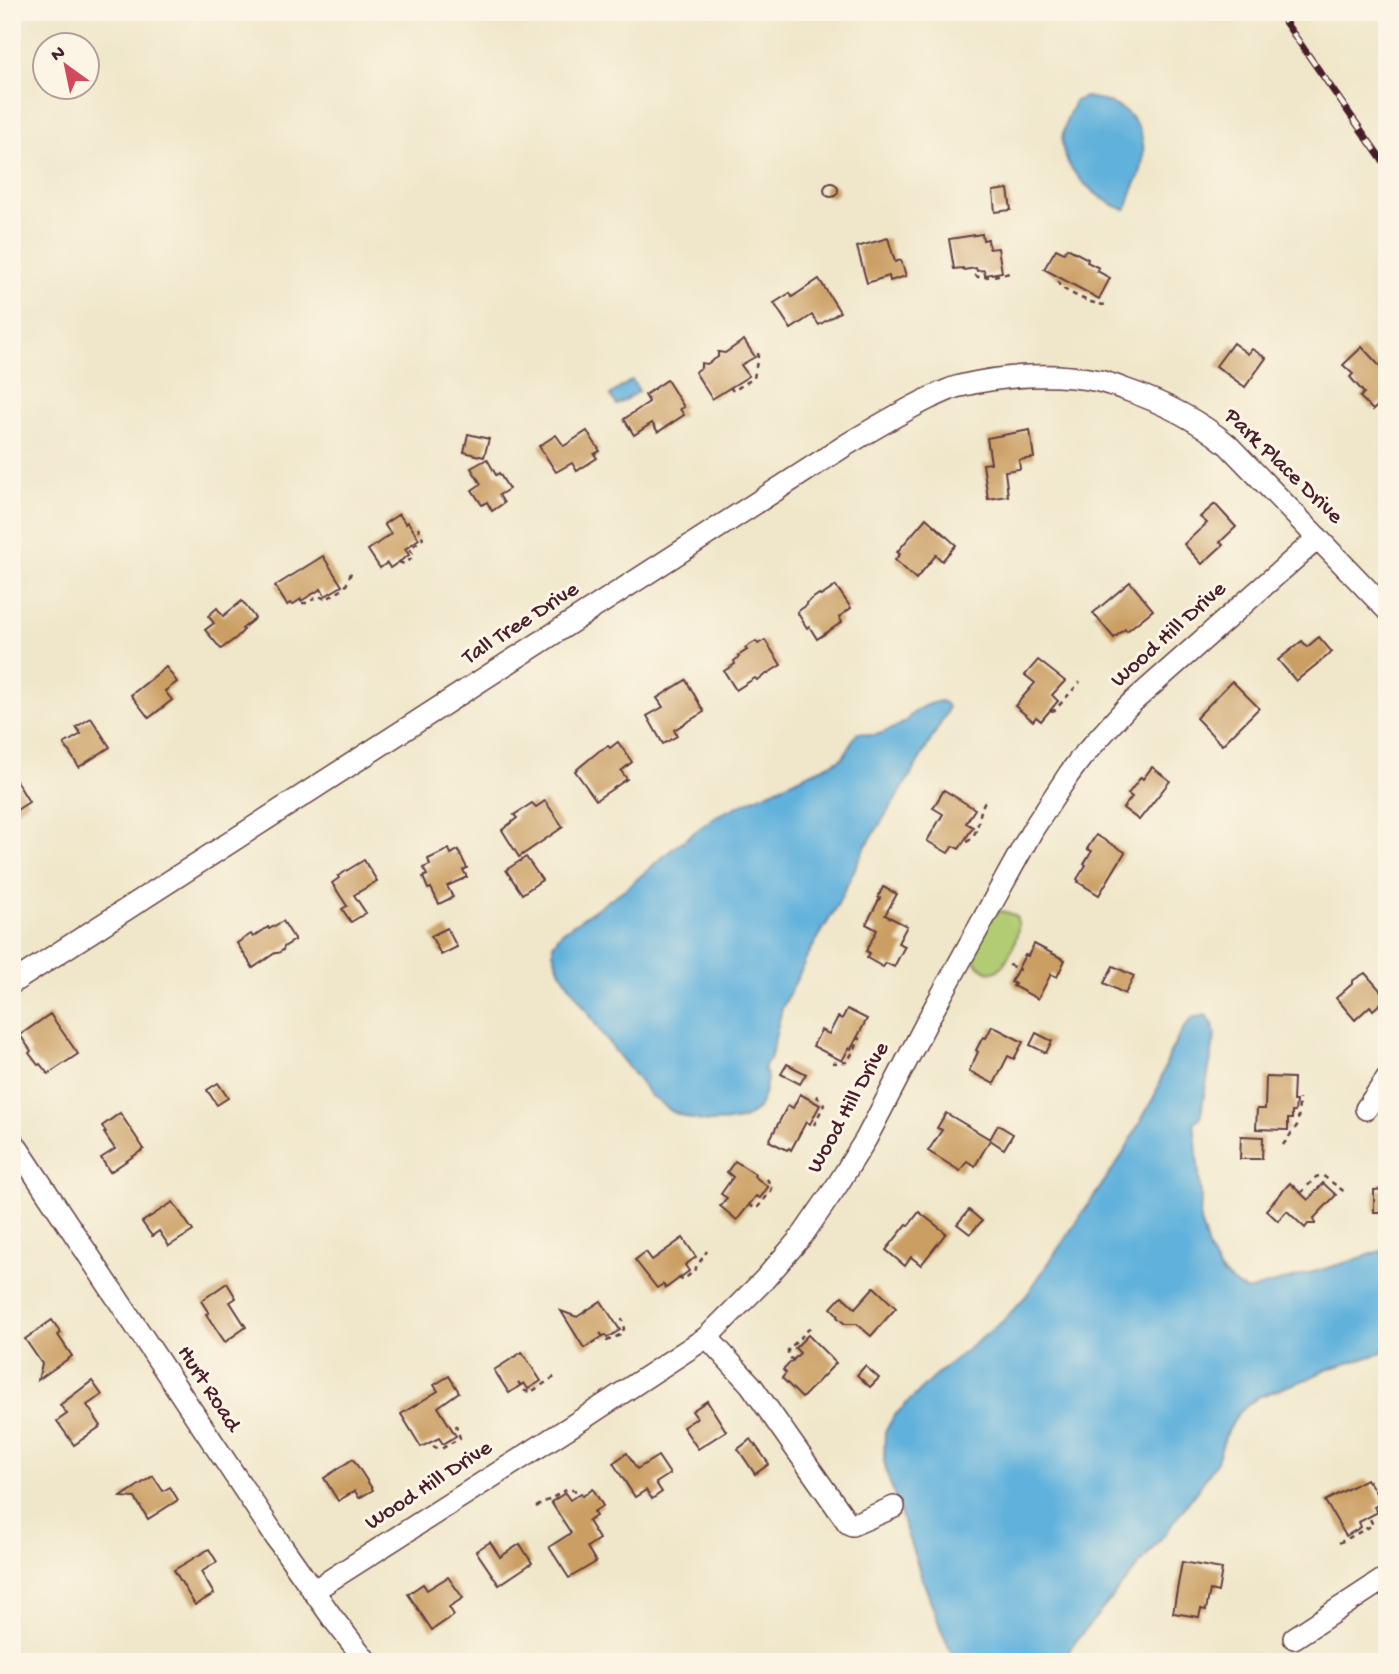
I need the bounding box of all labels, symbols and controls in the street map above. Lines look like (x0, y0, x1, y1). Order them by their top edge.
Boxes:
north arrow (32, 32, 102, 102)
text: N (47, 42, 70, 68)
street label: Park Place Drive (1217, 403, 1349, 531)
street label: Wood Hill Drive (1106, 575, 1233, 694)
street label: Tall Tree Drive (456, 576, 585, 673)
street label: Wood Hill Drive (802, 1037, 897, 1178)
street label: Hurt Road (170, 1341, 247, 1438)
street label: Wood Hill Drive (360, 1434, 499, 1537)

